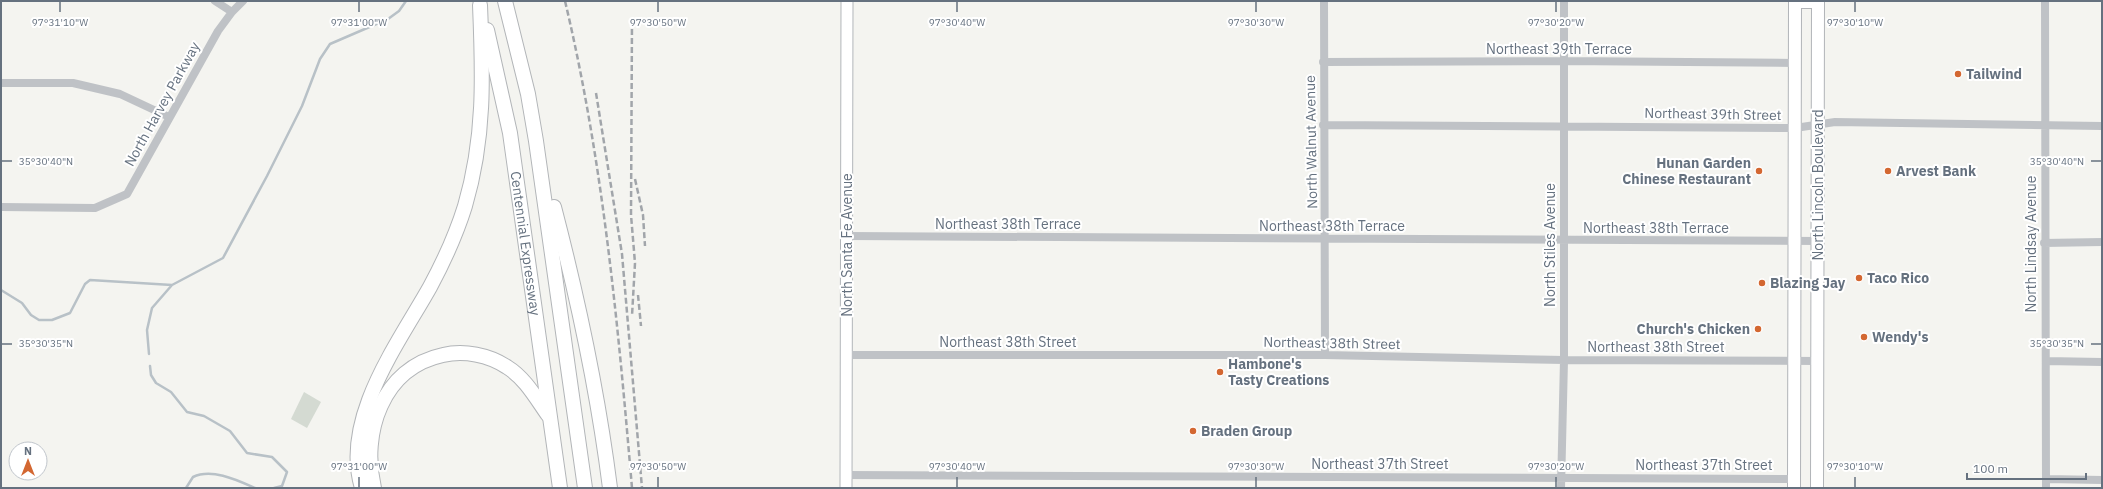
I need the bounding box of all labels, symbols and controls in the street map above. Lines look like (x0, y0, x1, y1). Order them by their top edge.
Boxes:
text: 97°31'10"W (32, 16, 88, 29)
text: 97°31'00"W (331, 16, 387, 29)
text: 97°30'50"W (630, 16, 686, 29)
text: 97°30'40"W (929, 16, 985, 29)
text: 97°30'30"W (1228, 16, 1284, 29)
text: 97°30'20"W (1528, 16, 1584, 29)
text: 97°30'10"W (1827, 16, 1883, 29)
street label: North Harvey Parkway (120, 38, 204, 169)
street label: Northeast 39th Terrace (1486, 40, 1632, 58)
place label: Tailwind (1966, 65, 2022, 83)
marker: Tailwind (1953, 69, 1963, 79)
street label: North Walnut Avenue (1301, 75, 1321, 209)
street label: Northeast 39th Street (1644, 104, 1782, 124)
street label: North Lincoln Boulevard (1809, 109, 1827, 261)
place label: Hunan Garden Chinese Restaurant (1622, 154, 1751, 188)
text: 35°30'40"N (19, 155, 73, 168)
text: 35°30'40"N (2030, 155, 2084, 168)
place label: Arvest Bank (1896, 162, 1977, 180)
marker: Hunan Garden Chinese Restaurant (1754, 166, 1764, 176)
marker: Arvest Bank (1883, 166, 1893, 176)
street label: Centennial Expressway (506, 170, 545, 317)
street label: North Santa Fe Avenue (838, 173, 856, 317)
street label: North Lindsay Avenue (2022, 175, 2040, 312)
street label: North Stiles Avenue (1541, 183, 1559, 307)
street label: Northeast 38th Terrace (935, 215, 1081, 233)
street label: Northeast 38th Terrace (1259, 217, 1405, 235)
street label: Northeast 38th Terrace (1583, 219, 1729, 237)
place label: Taco Rico (1867, 269, 1929, 287)
marker: Taco Rico (1854, 273, 1864, 283)
place label: Blazing Jay (1770, 274, 1846, 292)
marker: Blazing Jay (1757, 278, 1767, 288)
place label: Church's Chicken (1637, 320, 1750, 338)
marker: Church's Chicken (1753, 324, 1763, 334)
place label: Wendy's (1872, 328, 1929, 346)
marker: Wendy's (1859, 332, 1869, 342)
street label: Northeast 38th Street (939, 333, 1077, 351)
street label: Northeast 38th Street (1263, 333, 1401, 353)
text: 35°30'35"N (19, 337, 73, 350)
text: 35°30'35"N (2030, 337, 2084, 350)
street label: Northeast 38th Street (1587, 338, 1725, 356)
place label: Hambone's Tasty Creations (1228, 355, 1329, 389)
marker: Hambone's Tasty Creations (1215, 367, 1225, 377)
place label: Braden Group (1201, 422, 1292, 440)
marker: Braden Group (1188, 426, 1198, 436)
north arrow (8, 441, 48, 481)
text: N (24, 444, 32, 458)
street label: Northeast 37th Street (1311, 455, 1449, 473)
scale bar (1967, 455, 2086, 481)
street label: Northeast 37th Street (1635, 456, 1773, 474)
text: 97°31'00"W (331, 460, 387, 473)
text: 97°30'50"W (630, 460, 686, 473)
text: 97°30'40"W (929, 460, 985, 473)
text: 97°30'30"W (1228, 460, 1284, 473)
text: 97°30'20"W (1528, 460, 1584, 473)
text: 97°30'10"W (1827, 460, 1883, 473)
text: 100 m (1973, 461, 2008, 476)

